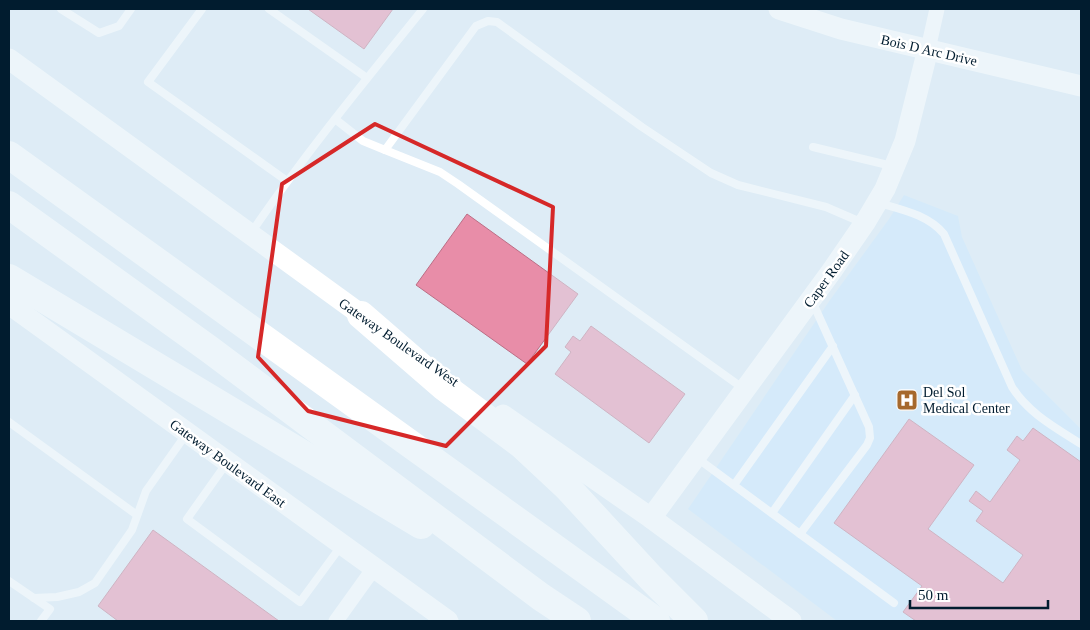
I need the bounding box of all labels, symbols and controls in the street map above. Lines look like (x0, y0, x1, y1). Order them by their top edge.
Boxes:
street label: Bois D Arc Drive (879, 32, 979, 69)
street label: Caper Road (801, 248, 852, 311)
street label: Gateway Boulevard West (336, 295, 461, 389)
place label: Del Sol Medical Center (923, 385, 1010, 416)
hospital icon: Del Sol Medical Center (895, 388, 919, 412)
street label: Gateway Boulevard East (167, 416, 288, 510)
scale bar (910, 578, 1048, 610)
text: 50 m (918, 587, 949, 603)

